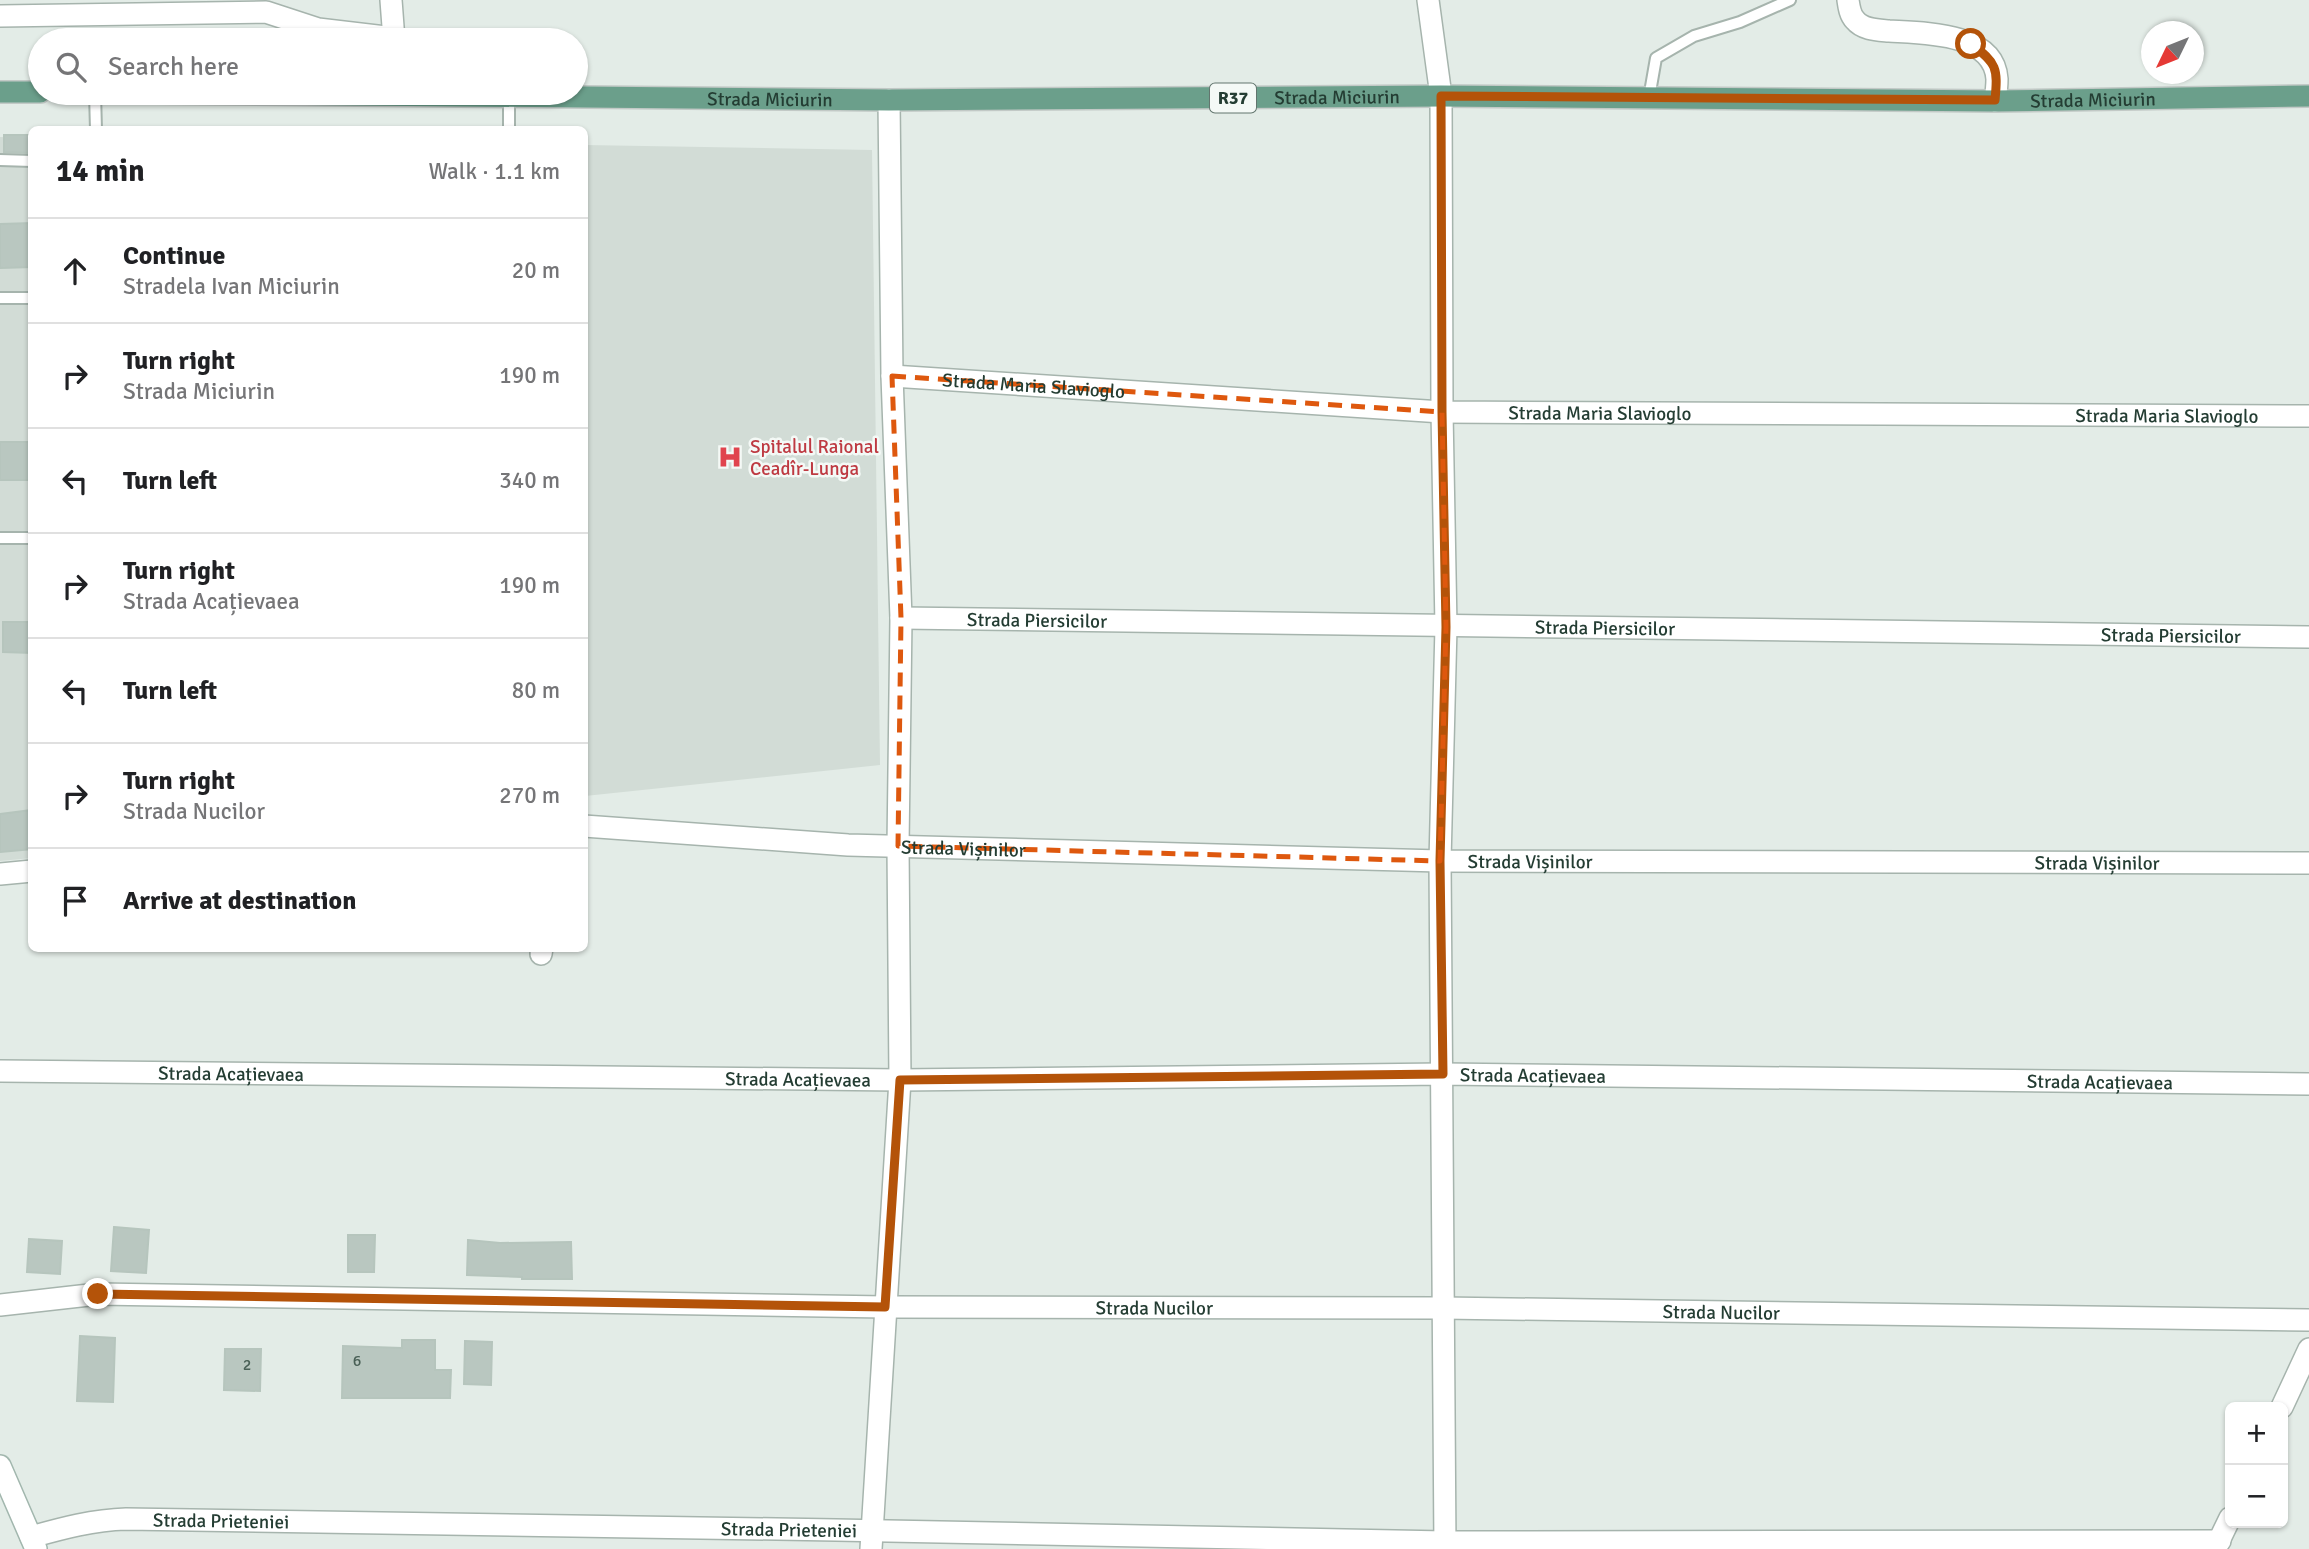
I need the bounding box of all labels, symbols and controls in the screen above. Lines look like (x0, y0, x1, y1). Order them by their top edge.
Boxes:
north arrow (2141, 21, 2204, 84)
search box (28, 28, 588, 105)
route start (1955, 28, 1986, 59)
icon: search (52, 48, 90, 86)
text: Search here (108, 51, 239, 83)
road number: R37 (1210, 84, 1256, 113)
street label: Strada Miciurin (1274, 85, 1400, 110)
street label: Strada Miciurin (707, 87, 833, 112)
street label: Strada Miciurin (2030, 87, 2156, 113)
text: 14 min (56, 153, 145, 190)
text: Walk · 1.1 km (428, 157, 560, 186)
text: Continue (123, 240, 225, 272)
icon: ahead (56, 252, 94, 290)
text: 20 m (512, 256, 560, 285)
text: Stradela Ivan Miciurin (123, 272, 340, 301)
text: Turn right (123, 345, 235, 377)
icon: right (56, 357, 94, 395)
text: 190 m (499, 361, 560, 390)
street label: Strada Maria Slavioglo (941, 368, 1126, 404)
text: Strada Miciurin (123, 377, 275, 406)
street label: Strada Maria Slavioglo (1508, 401, 1692, 426)
street label: Strada Maria Slavioglo (2075, 404, 2259, 429)
place label: Spitalul Raional Ceadîr-Lunga (750, 435, 879, 481)
hospital icon: Spitalul Raional Ceadîr-Lunga (716, 443, 744, 471)
icon: left (56, 462, 94, 500)
text: Turn left (123, 465, 217, 497)
text: 340 m (499, 466, 560, 495)
text: Turn right (123, 555, 235, 587)
icon: right (56, 567, 94, 605)
text: 190 m (499, 571, 560, 600)
text: Strada Acațievaea (123, 587, 300, 616)
street label: Strada Piersicilor (967, 608, 1107, 634)
street label: Strada Piersicilor (1535, 616, 1675, 641)
street label: Strada Piersicilor (2101, 623, 2241, 649)
icon: left (56, 672, 94, 710)
text: Turn left (123, 675, 217, 707)
text: 80 m (512, 676, 560, 705)
text: Turn right (123, 765, 235, 797)
icon: right (56, 777, 94, 815)
text: 270 m (499, 781, 560, 810)
text: Strada Nucilor (123, 797, 265, 826)
street label: Strada Vișinilor (900, 835, 1026, 863)
street label: Strada Vișinilor (1468, 850, 1593, 874)
street label: Strada Vișinilor (2035, 851, 2160, 876)
icon: arrive (56, 882, 94, 920)
text: Arrive at destination (123, 885, 356, 917)
street label: Strada Acațievaea (158, 1062, 304, 1087)
street label: Strada Acațievaea (1460, 1063, 1606, 1089)
street label: Strada Acațievaea (725, 1067, 871, 1093)
street label: Strada Acațievaea (2027, 1070, 2173, 1095)
route end (82, 1278, 113, 1309)
street label: Strada Nucilor (1096, 1296, 1213, 1321)
street label: Strada Nucilor (1662, 1300, 1780, 1326)
house number: 6 (353, 1351, 361, 1371)
house number: 2 (243, 1355, 251, 1375)
map controls (2225, 1402, 2288, 1528)
button: + (2225, 1402, 2288, 1465)
button: − (2225, 1465, 2288, 1528)
street label: Strada Prieteniei (153, 1508, 289, 1535)
street label: Strada Prieteniei (721, 1517, 857, 1543)

